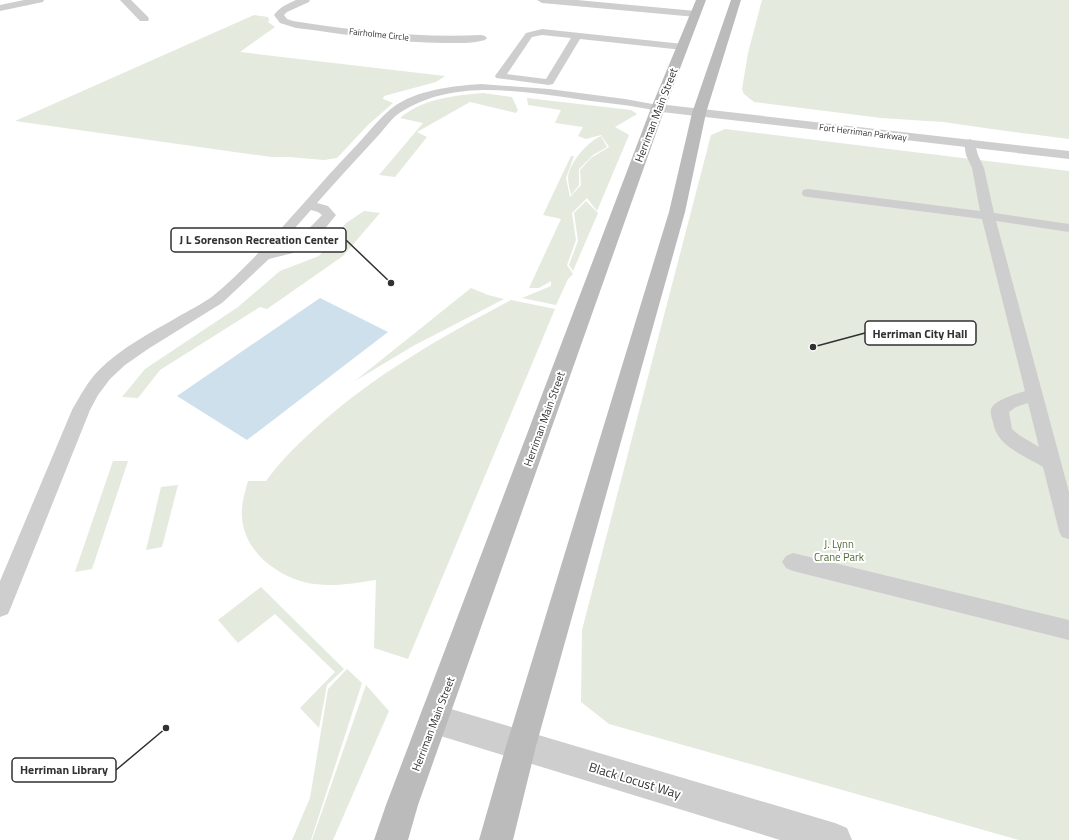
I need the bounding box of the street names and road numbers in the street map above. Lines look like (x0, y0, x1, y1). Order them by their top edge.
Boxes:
street label: Fairholme Circle (348, 24, 410, 44)
street label: Herriman Main Street (631, 65, 681, 164)
street label: Fort Herriman Parkway (819, 120, 908, 144)
street label: Herriman Main Street (519, 369, 569, 469)
street label: Herriman Main Street (408, 674, 458, 773)
street label: Black Locust Way (586, 756, 684, 804)

